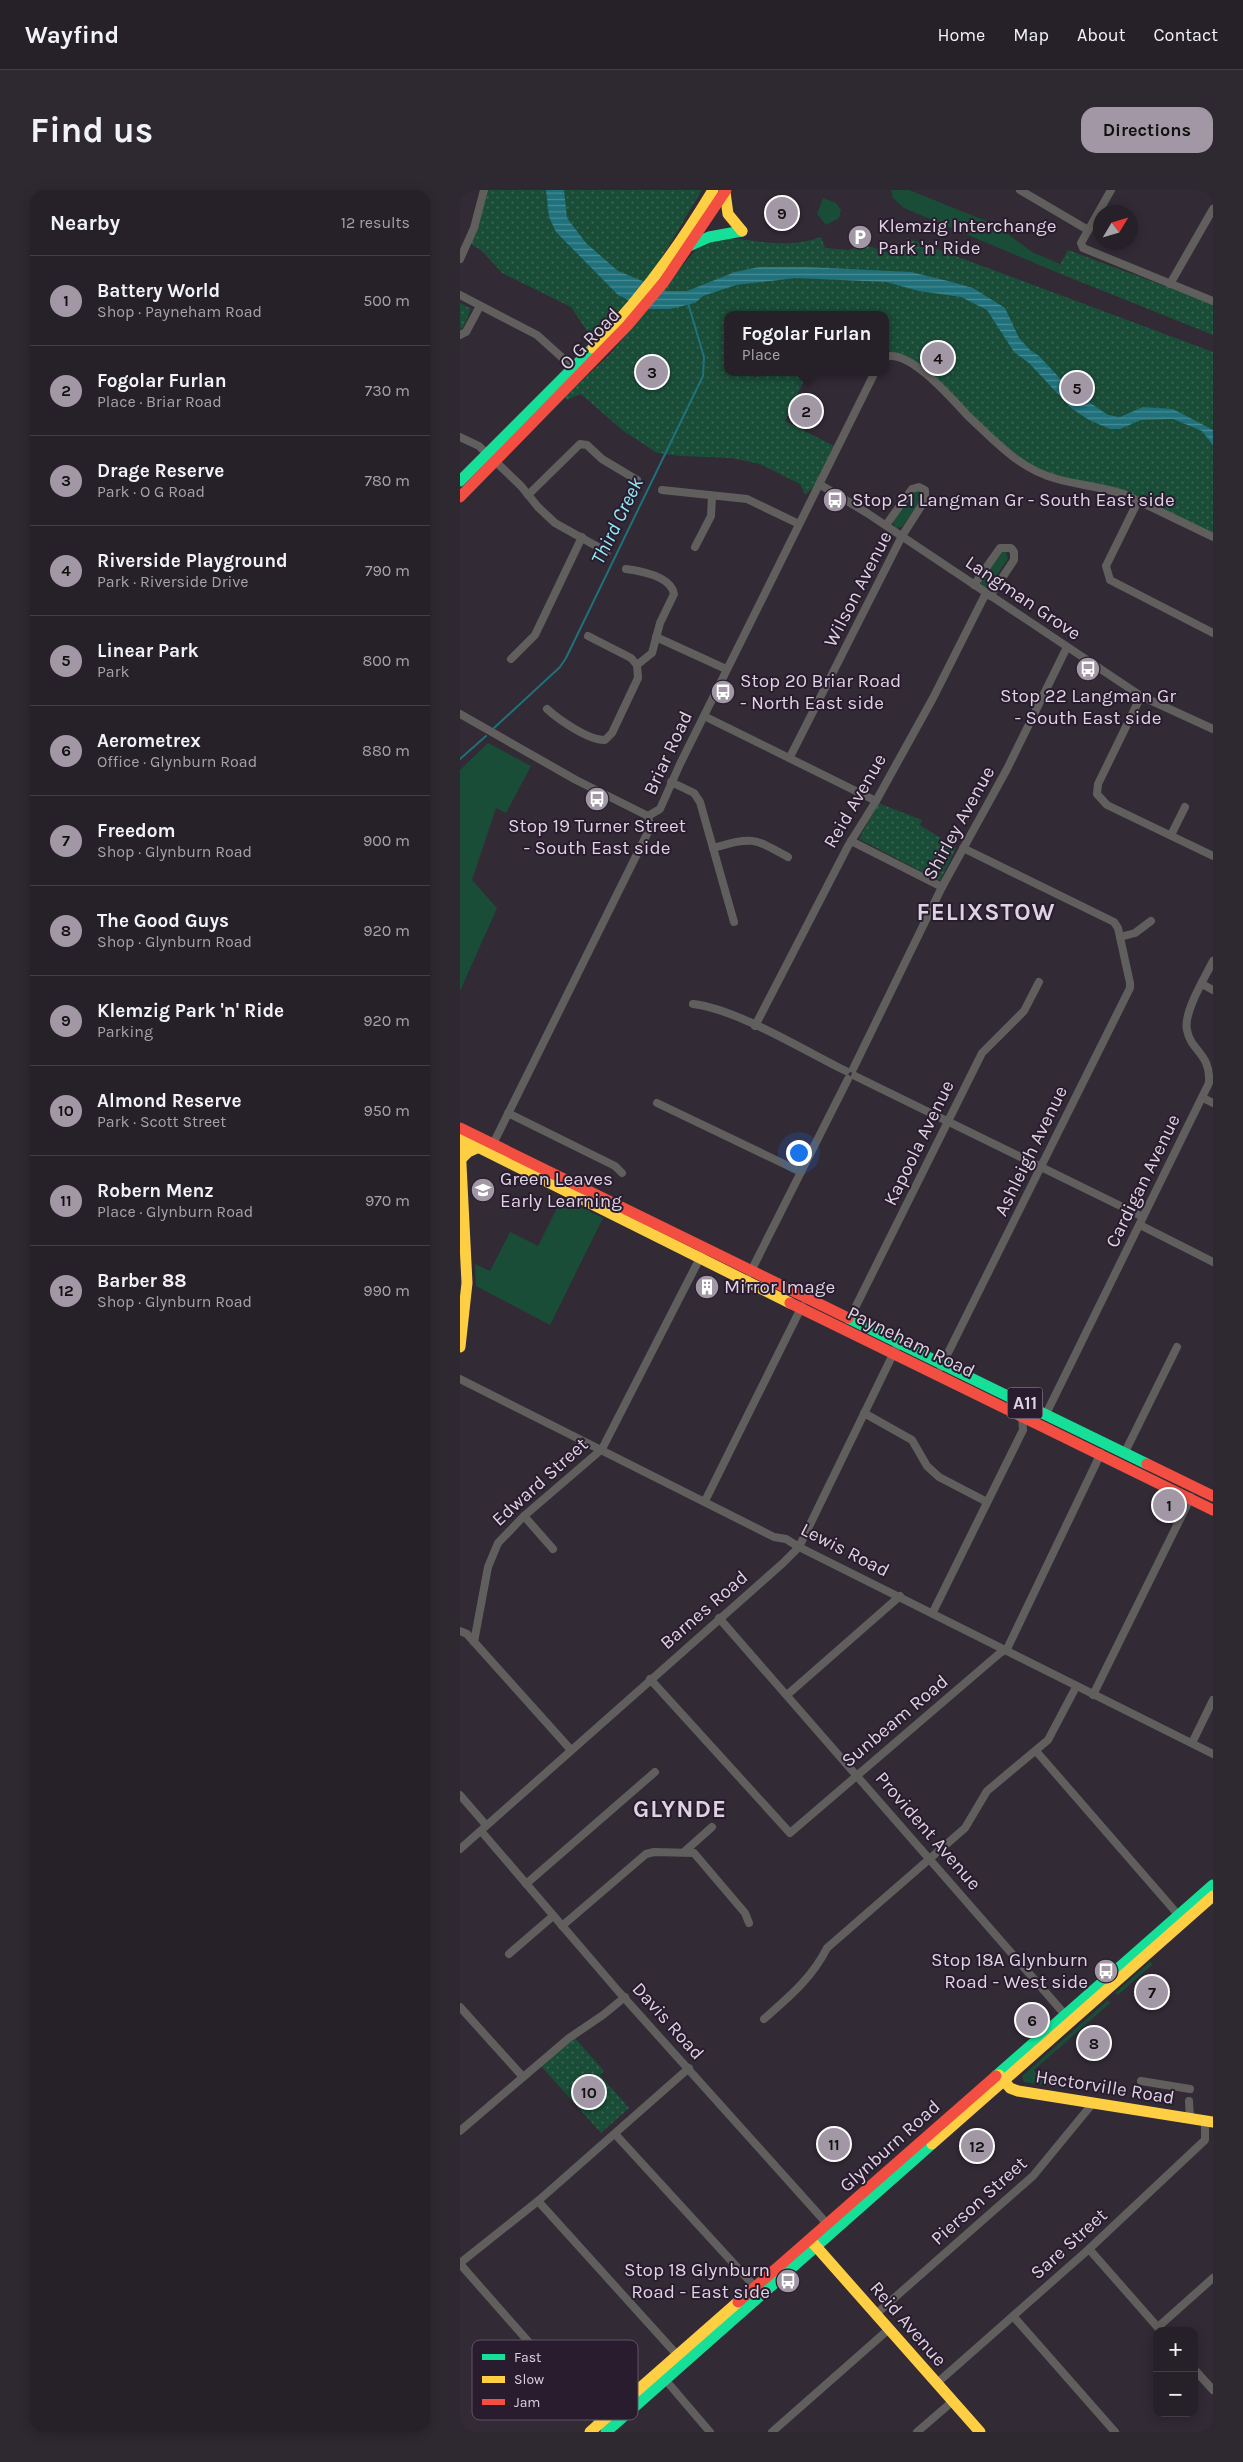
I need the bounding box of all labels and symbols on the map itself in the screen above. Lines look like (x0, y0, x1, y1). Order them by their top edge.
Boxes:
pin: 9 (766, 194, 798, 232)
north arrow (1093, 205, 1138, 250)
place label: Klemzig Interchange Park 'n' Ride (878, 215, 1057, 259)
parking icon: Klemzig Interchange Park 'n' Ride (847, 224, 873, 250)
street label: O G Road (555, 304, 625, 374)
pin: 4 (922, 339, 954, 377)
pin: 3 (636, 353, 668, 391)
pin: 5 (1061, 369, 1093, 407)
pin: 2 (790, 392, 822, 430)
water label: Third Creek (586, 473, 648, 568)
bus stop icon: Stop 21 Langman Gr - South East side (822, 487, 848, 513)
place label: Stop 21 Langman Gr - South East side (852, 489, 1175, 511)
street label: Wilson Avenue (819, 527, 897, 651)
street label: Langman Grove (961, 551, 1085, 645)
bus stop icon: Stop 22 Langman Gr - South East side (1075, 656, 1101, 682)
place label: Stop 20 Briar Road - North East side (740, 670, 901, 714)
bus stop icon: Stop 20 Briar Road - North East side (710, 679, 736, 705)
place label: Stop 22 Langman Gr - South East side (1000, 685, 1176, 729)
street label: Briar Road (639, 708, 697, 798)
street label: Reid Avenue (819, 750, 891, 852)
street label: Shirley Avenue (919, 762, 999, 884)
bus stop icon: Stop 19 Turner Street - South East side (584, 786, 610, 812)
place label: Stop 19 Turner Street - South East side (508, 815, 686, 859)
district label: FELIXSTOW (917, 898, 1055, 926)
street label: Kapoola Avenue (879, 1077, 959, 1209)
street label: Ashleigh Avenue (990, 1082, 1072, 1220)
street label: Cardigan Avenue (1101, 1111, 1185, 1251)
your location (786, 1140, 812, 1166)
place label: Green Leaves Early Learning (500, 1168, 622, 1212)
school or university icon: Green Leaves Early Learning (470, 1177, 496, 1203)
building icon: Mirror Image (694, 1274, 720, 1300)
place label: Mirror Image (724, 1276, 835, 1298)
street label: Payneham Road (844, 1302, 978, 1382)
road number: A11 (1008, 1388, 1042, 1418)
street label: Edward Street (488, 1433, 592, 1531)
pin: 1 (1153, 1486, 1185, 1524)
street label: Lewis Road (797, 1518, 893, 1582)
street label: Barnes Road (656, 1566, 752, 1654)
street label: Sunbeam Road (837, 1670, 953, 1772)
street label: Provident Avenue (871, 1767, 985, 1895)
district label: GLYNDE (633, 1795, 727, 1823)
place label: Stop 18A Glynburn Road - West side (931, 1949, 1088, 1993)
bus stop icon: Stop 18A Glynburn Road - West side (1093, 1958, 1119, 1984)
pin: 7 (1136, 1973, 1168, 2011)
street label: Davis Road (628, 1978, 708, 2064)
pin: 6 (1016, 2001, 1048, 2039)
pin: 8 (1078, 2024, 1110, 2062)
street label: Hectorville Road (1034, 2065, 1176, 2109)
pin: 10 (573, 2073, 605, 2111)
street label: Glynburn Road (835, 2095, 945, 2197)
pin: 11 (818, 2125, 850, 2163)
pin: 12 (961, 2127, 993, 2165)
street label: Pierson Street (927, 2152, 1031, 2250)
street label: Sare Street (1026, 2204, 1112, 2284)
place label: Stop 18 Glynburn Road - East side (624, 2259, 770, 2303)
bus stop icon: Stop 18 Glynburn Road - East side (775, 2268, 801, 2294)
street label: Reid Avenue (865, 2277, 951, 2371)
legend (472, 2340, 638, 2420)
text: Fast (514, 2349, 541, 2366)
text: Slow (514, 2371, 544, 2388)
text: Jam (514, 2394, 540, 2411)

